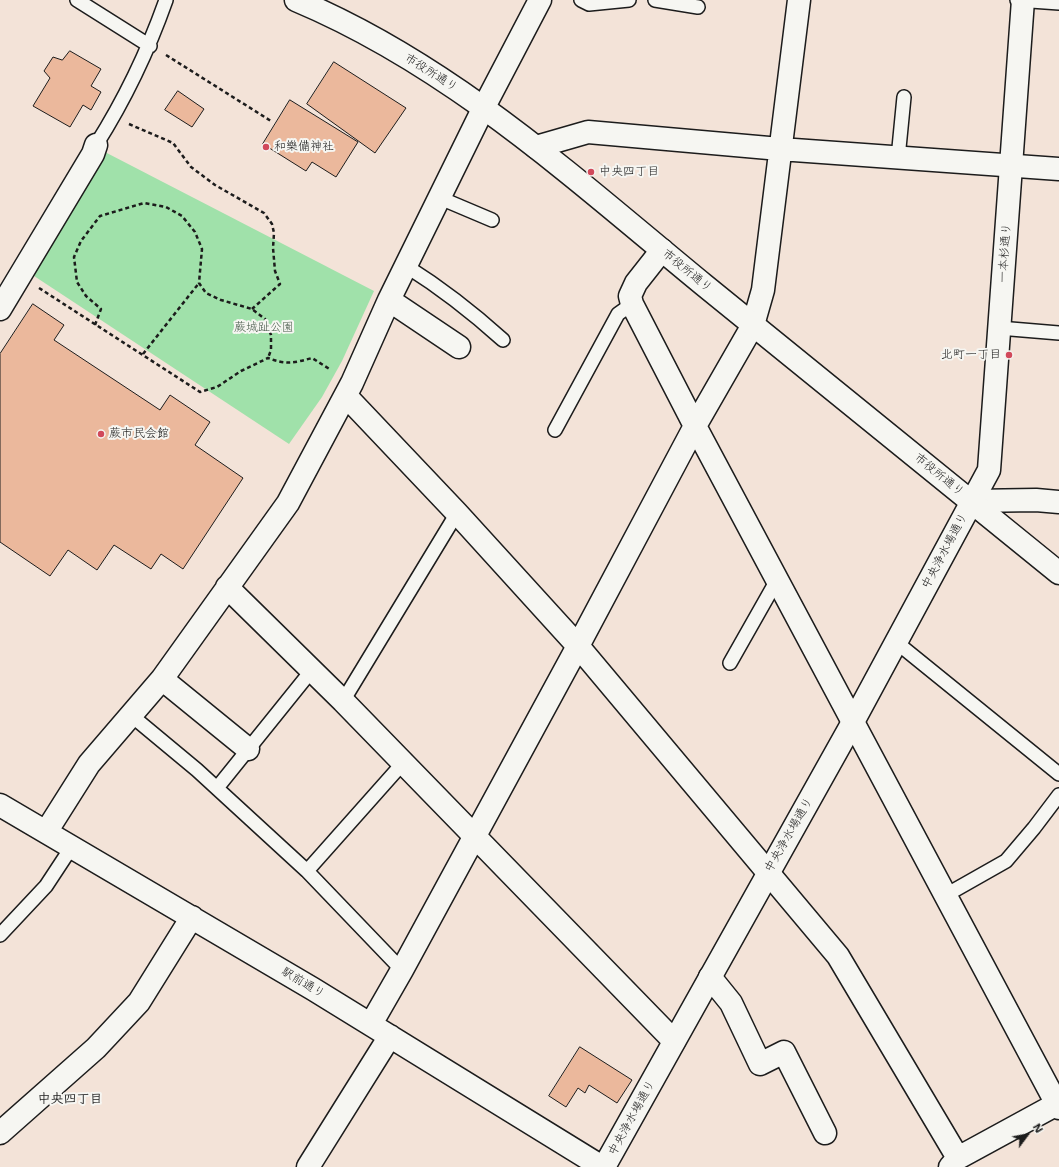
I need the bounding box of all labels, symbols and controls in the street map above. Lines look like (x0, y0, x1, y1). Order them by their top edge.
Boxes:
street label: 市役所通り (402, 51, 460, 95)
place label: 和樂備神社 (274, 140, 334, 154)
marker: 和樂備神社 (261, 142, 271, 152)
place label: 中央四丁目 (599, 165, 659, 179)
marker: 中央四丁目 (586, 167, 596, 177)
street label: 一本杉通り (996, 223, 1014, 283)
street label: 市役所通り (659, 247, 715, 295)
park label: 蕨城趾公園 (234, 321, 294, 335)
place label: 北町一丁目 (941, 348, 1001, 362)
marker: 北町一丁目 (1004, 350, 1014, 360)
place label: 蕨市民会館 (109, 427, 169, 441)
marker: 蕨市民会館 (96, 429, 106, 439)
street label: 市役所通り (911, 451, 967, 499)
street label: 中央浄水場通り (919, 511, 971, 591)
street label: 中央浄水場通り (762, 795, 816, 875)
street label: 駅前通り (279, 964, 327, 1002)
street label: 中央浄水場通り (605, 1078, 659, 1158)
district label: 中央四丁目 (38, 1092, 102, 1108)
north arrow (1007, 1115, 1047, 1155)
text: N (1029, 1121, 1046, 1136)

